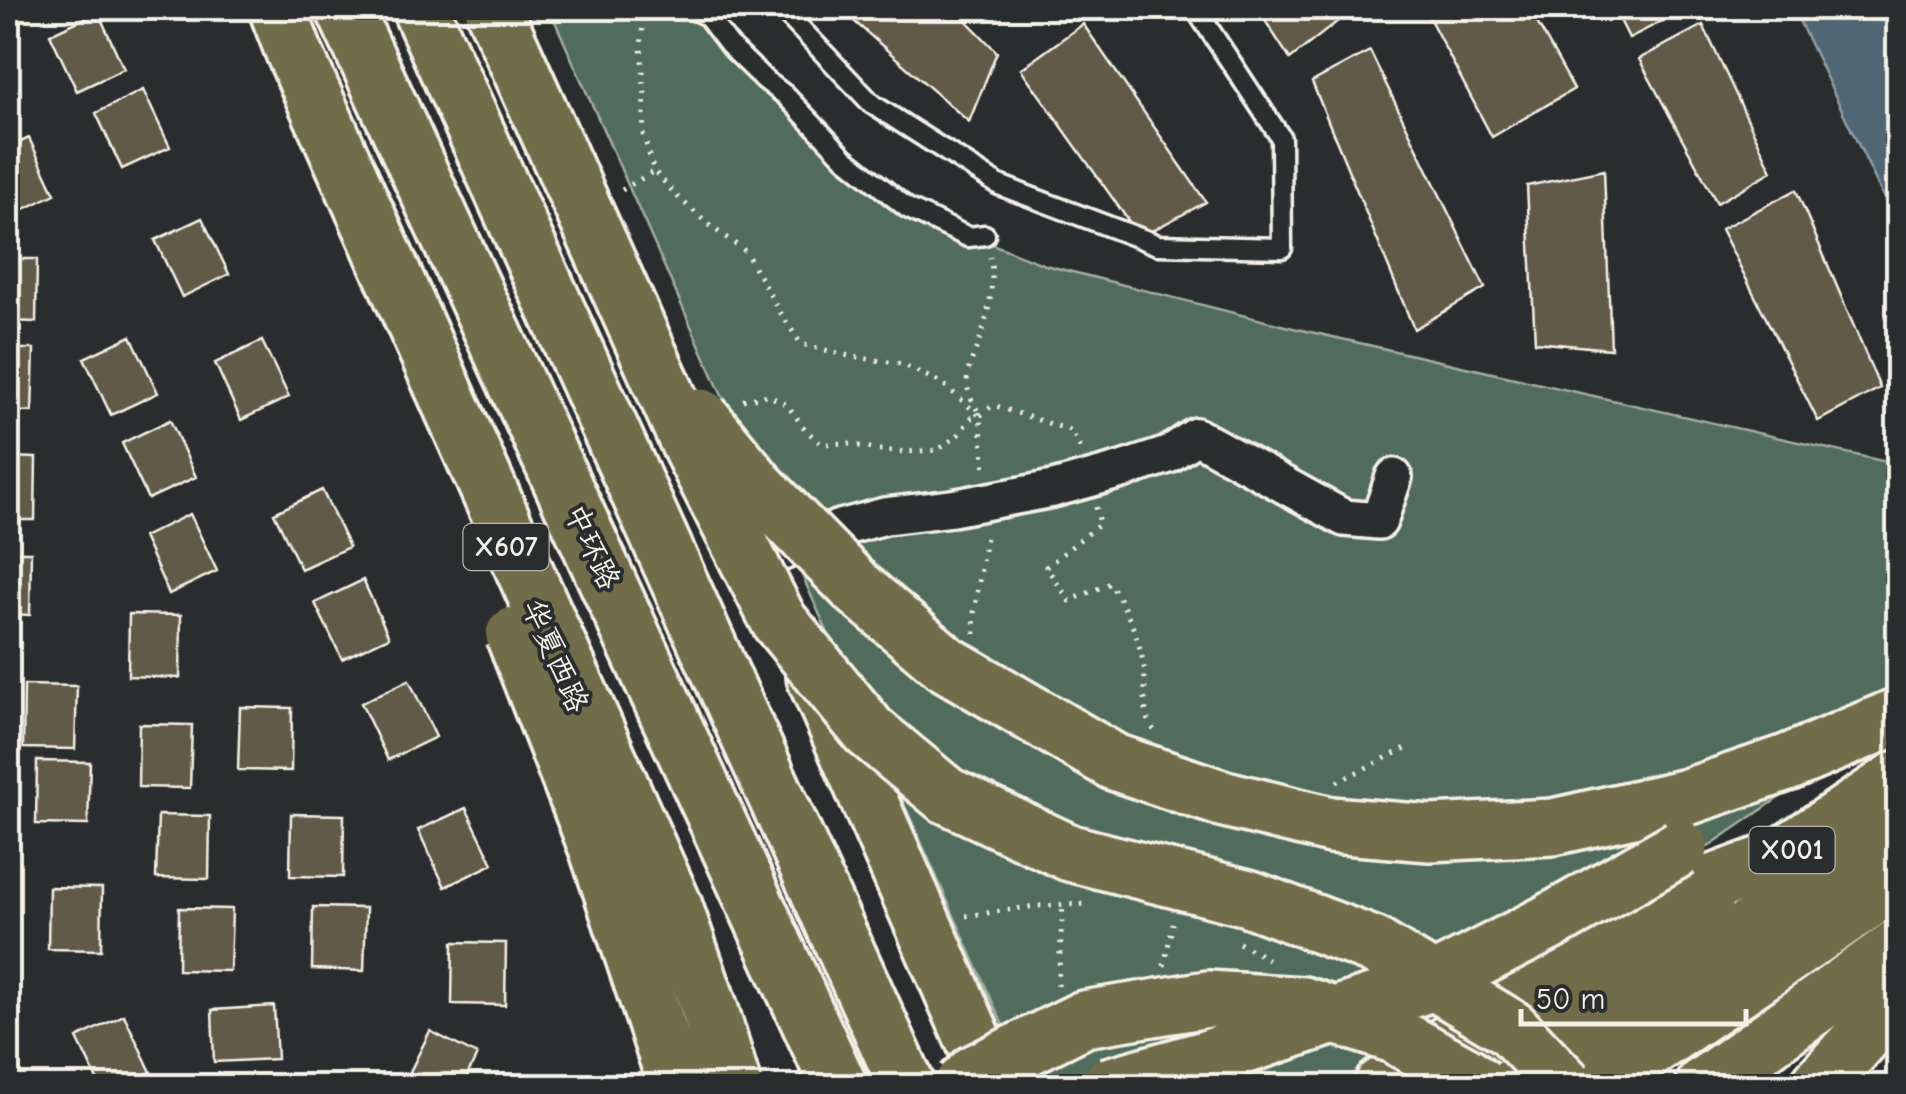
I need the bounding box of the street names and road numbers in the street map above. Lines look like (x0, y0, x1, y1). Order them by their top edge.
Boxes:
street label: 中环路 (557, 499, 627, 595)
road number: X607 (464, 524, 548, 570)
street label: 华夏西路 (515, 594, 595, 718)
road number: X001 (1750, 827, 1834, 873)

